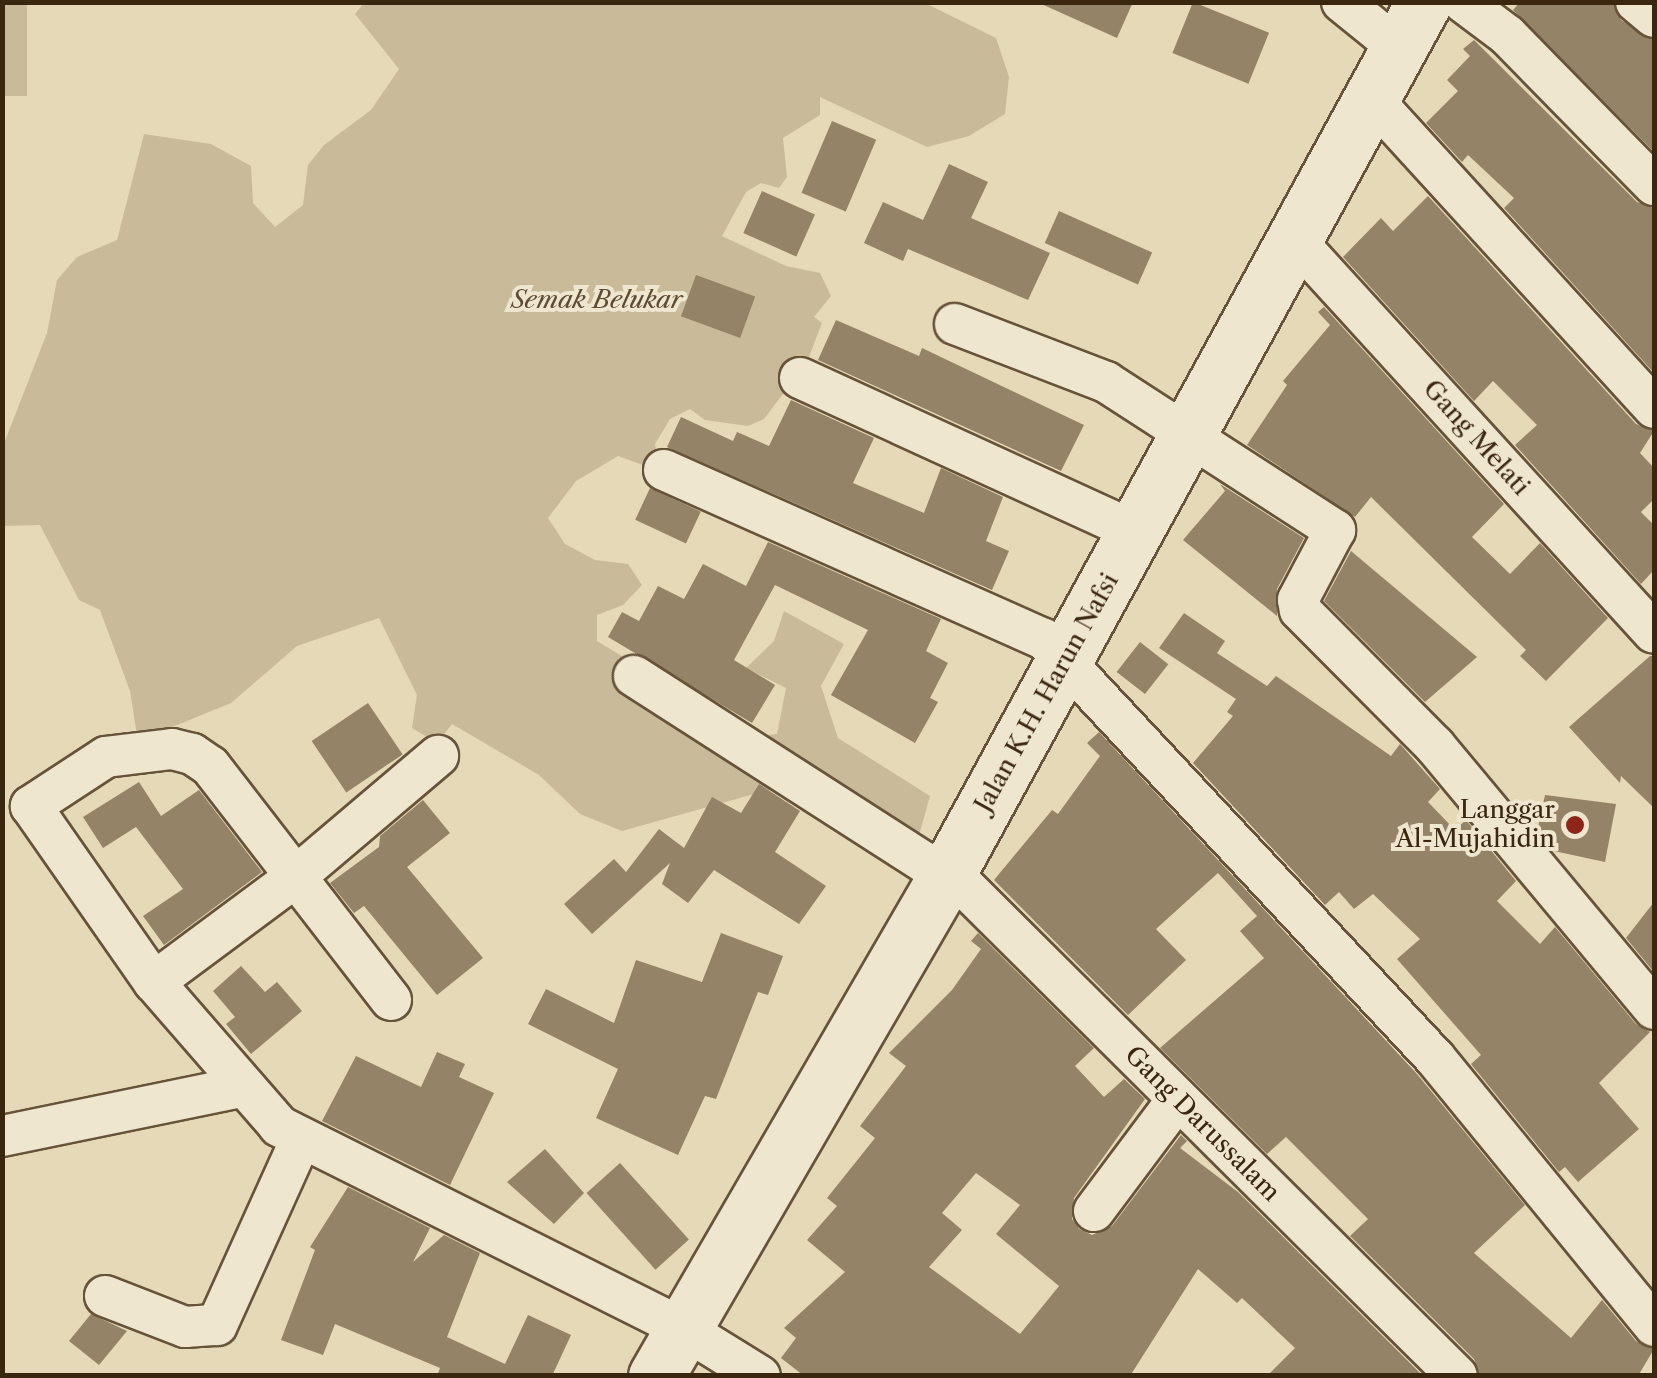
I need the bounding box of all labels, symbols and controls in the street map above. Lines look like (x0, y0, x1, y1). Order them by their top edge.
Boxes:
park label: Semak Belukar (511, 285, 683, 315)
street label: Gang Melati (1416, 374, 1536, 502)
street label: Jalan K.H. Harun Nafsi (969, 568, 1125, 818)
place label: Langgar Al-Mujahidin (1396, 796, 1555, 855)
marker: Langgar Al-Mujahidin (1564, 814, 1586, 836)
street label: Gang Darussalam (1118, 1040, 1286, 1208)

